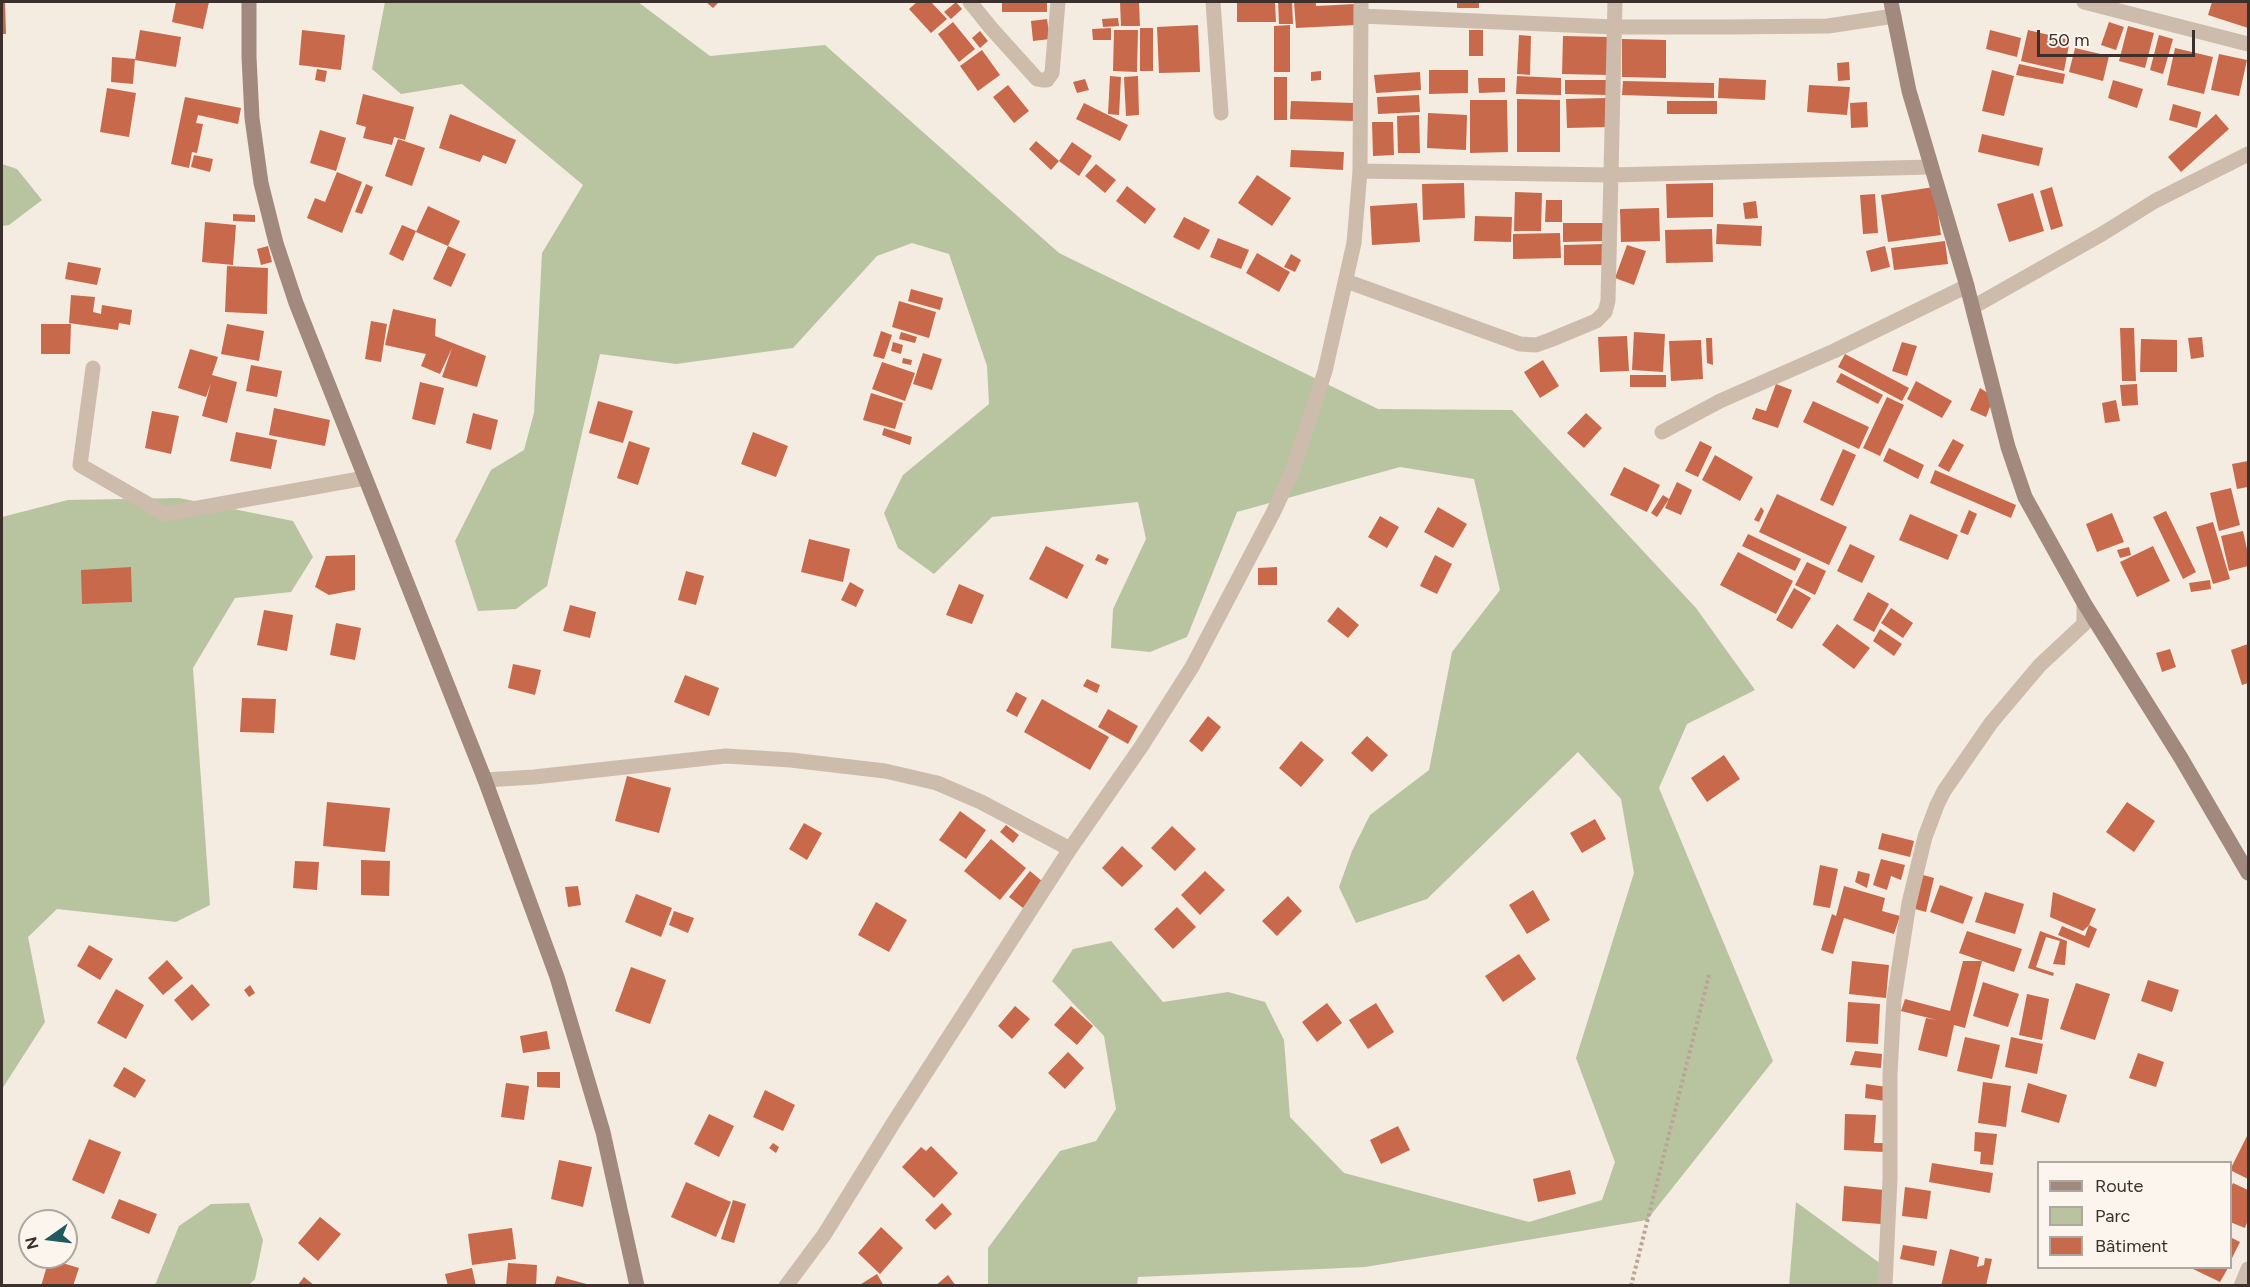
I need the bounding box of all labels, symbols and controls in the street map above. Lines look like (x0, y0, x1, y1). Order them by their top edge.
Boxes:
scale bar (2040, 18, 2198, 56)
text: 50 m (2048, 29, 2090, 51)
legend (2037, 1161, 2232, 1269)
text: Route (2095, 1175, 2143, 1197)
text: Parc (2095, 1205, 2130, 1227)
north arrow (18, 1209, 78, 1269)
text: N (21, 1235, 43, 1251)
text: Bâtiment (2095, 1235, 2168, 1257)

